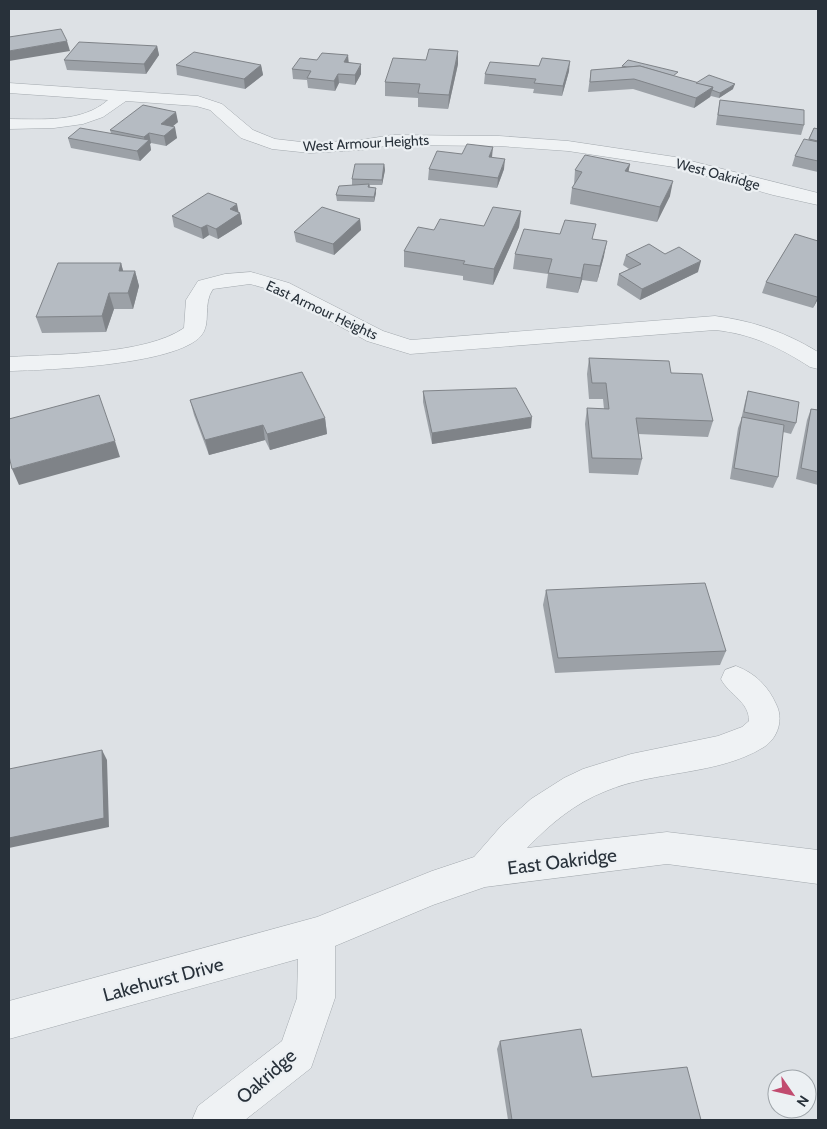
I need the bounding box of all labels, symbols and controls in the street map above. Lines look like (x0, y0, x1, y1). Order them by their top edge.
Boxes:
street label: West Armour Heights (302, 131, 430, 155)
street label: West Oakridge (674, 154, 762, 194)
street label: East Armour Heights (263, 276, 381, 344)
street label: East Oakridge (506, 843, 618, 880)
street label: Lakehurst Drive (100, 952, 226, 1007)
street label: Oakridge (232, 1044, 301, 1109)
north arrow (767, 1069, 817, 1119)
text: N (793, 1092, 813, 1110)

